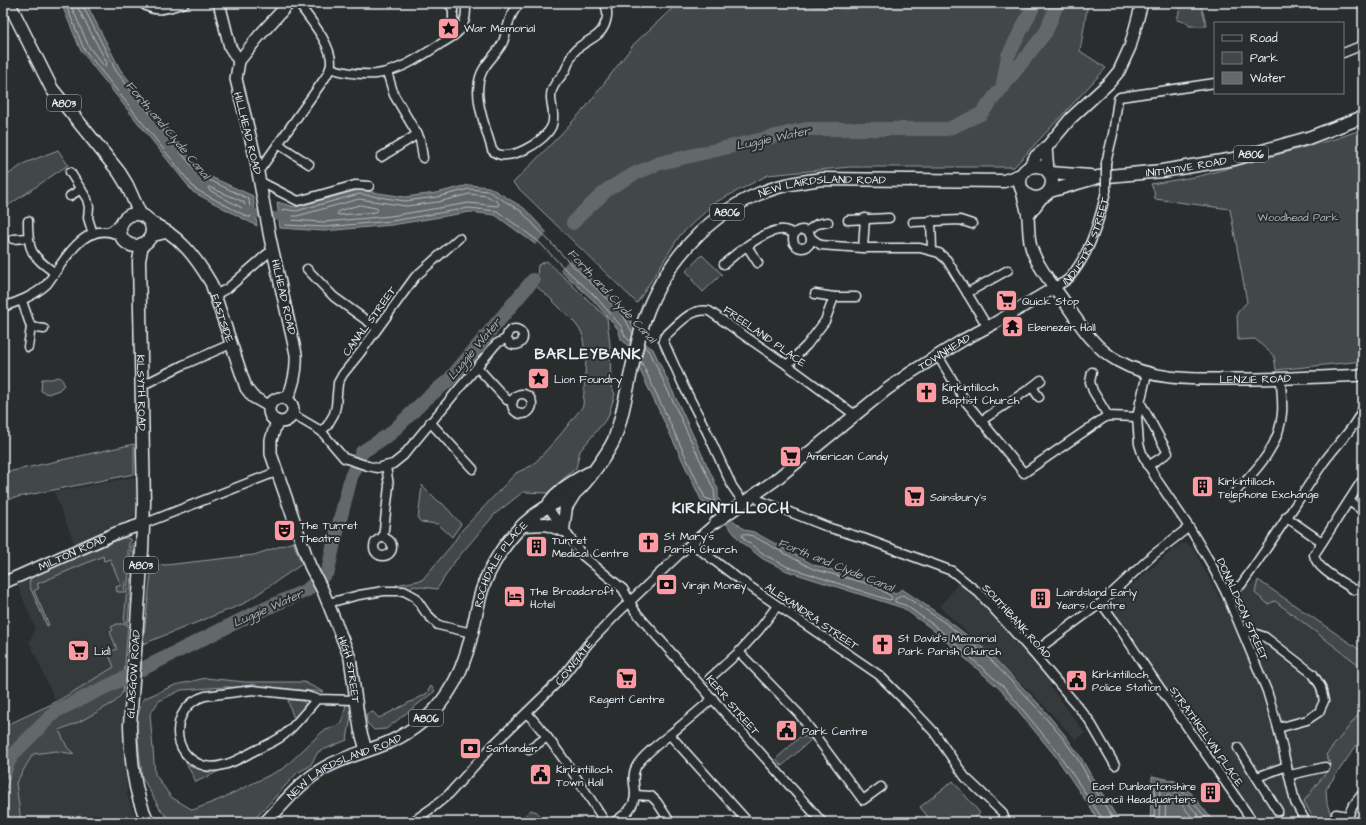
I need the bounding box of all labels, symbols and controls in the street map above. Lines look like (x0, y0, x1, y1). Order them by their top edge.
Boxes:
place icon: War Memorial (436, 15, 462, 41)
place label: War Memorial (464, 21, 536, 36)
legend (1214, 22, 1344, 94)
text: Road (1250, 30, 1278, 47)
text: Park (1250, 50, 1278, 67)
text: Water (1250, 70, 1286, 87)
water label: Forth and Clyde Canal (121, 78, 215, 185)
street label: HILLHEAD ROAD (230, 90, 265, 176)
road number: A803 (47, 95, 81, 111)
water label: Luggie Water (735, 122, 813, 156)
road number: A806 (1234, 146, 1268, 162)
street label: INITIATIVE ROAD (1145, 153, 1228, 180)
street label: NEW LAIRDSLAND ROAD (756, 172, 886, 201)
street label: INDUSTRY STREET (1060, 196, 1112, 289)
road number: A806 (710, 204, 744, 220)
park label: Woodhead Park (1258, 210, 1339, 225)
water label: Forth and Clyde Canal (563, 245, 661, 349)
street label: HILHEAD ROAD (268, 258, 299, 336)
street label: CANAL STREET (339, 283, 400, 359)
supermarket icon: Quick Stop (993, 288, 1019, 314)
street label: EASTSIDE (207, 292, 237, 345)
place label: Quick Stop (1022, 294, 1079, 309)
street label: FREELAND PLACE (720, 302, 809, 371)
water label: Luggie Water (444, 314, 507, 384)
temple icon: Ebenezer Hall (999, 314, 1025, 340)
place label: Ebenezer Hall (1028, 320, 1096, 335)
street label: TOWNHEAD (915, 330, 973, 374)
district label: BARLEYBANK (534, 344, 642, 365)
street label: KILSYTH ROAD (133, 354, 150, 431)
place icon: Lion Foundry (526, 366, 552, 392)
street label: LENZIE ROAD (1219, 371, 1291, 387)
place label: Lion Foundry (554, 372, 622, 388)
church icon: Kirkintilloch Baptist Church (914, 380, 940, 406)
place label: Kirkintilloch Baptist Church (942, 380, 1020, 408)
supermarket icon: American Candy (777, 443, 803, 469)
place label: American Candy (806, 449, 888, 465)
building icon: Kirkintilloch Telephone Exchange (1189, 474, 1215, 500)
place label: Kirkintilloch Telephone Exchange (1218, 474, 1319, 503)
supermarket icon: Sainsbury's (902, 484, 928, 510)
place label: Sainsbury's (930, 490, 987, 506)
district label: KIRKINTILLOCH (672, 498, 790, 519)
street label: ROCHDALE PLACE (471, 517, 531, 609)
theatre icon: The Turret Theatre (271, 518, 297, 544)
place label: The Turret Theatre (300, 518, 358, 546)
church icon: St Mary's Parish Church (635, 529, 661, 555)
place label: St Mary's Parish Church (664, 529, 738, 557)
street label: MILTON ROAD (36, 531, 109, 574)
building icon: Turret Medical Centre (523, 533, 549, 559)
place label: Turret Medical Centre (552, 533, 629, 561)
water label: Forth and Clyde Canal (775, 534, 898, 597)
street label: DONALDSON STREET (1213, 556, 1272, 663)
road number: A803 (124, 557, 158, 573)
bank icon: Virgin Money (653, 572, 679, 598)
place label: Virgin Money (682, 578, 747, 594)
street label: ALEXANDRA STREET (762, 580, 862, 653)
street label: SOUTHBANK ROAD (979, 581, 1054, 662)
hotel icon: The Broadcroft Hotel (501, 584, 527, 610)
place label: The Broadcroft Hotel (530, 584, 615, 612)
water label: Luggie Water (230, 585, 308, 632)
building icon: Lairdsland Early Years Centre (1027, 585, 1053, 611)
place label: Lairdsland Early Years Centre (1056, 585, 1137, 613)
street label: GLASGOW ROAD (123, 629, 144, 719)
church icon: St David's Memorial Park Parish Church (869, 631, 895, 657)
place label: St David's Memorial Park Parish Church (898, 631, 1001, 659)
street label: HIGH STREET (334, 634, 363, 704)
street label: COWGATE (552, 636, 597, 689)
supermarket icon: Lidl (66, 638, 92, 664)
place label: Lidl (94, 644, 111, 659)
supermarket icon: Regent Centre (614, 666, 640, 692)
public building icon: Kirkintilloch Police Station (1063, 667, 1089, 693)
place label: Kirkintilloch Police Station (1092, 667, 1161, 695)
street label: KERR STREET (702, 672, 763, 739)
street label: STRATHKELVIN PLACE (1166, 683, 1247, 790)
place label: Regent Centre (589, 692, 665, 708)
road number: A806 (409, 710, 443, 726)
public building icon: Park Centre (774, 718, 800, 744)
place label: Park Centre (802, 724, 868, 739)
street label: NEW LAIRDSLAND ROAD (284, 730, 404, 803)
bank icon: Santander (457, 735, 483, 761)
place label: Santander (486, 741, 537, 756)
public building icon: Kirkintilloch Town Hall (527, 762, 553, 788)
place label: Kirkintilloch Town Hall (556, 762, 613, 790)
place label: East Dunbartonshire Council Headquarters (1087, 779, 1196, 807)
building icon: East Dunbartonshire Council Headquarters (1198, 779, 1224, 805)

